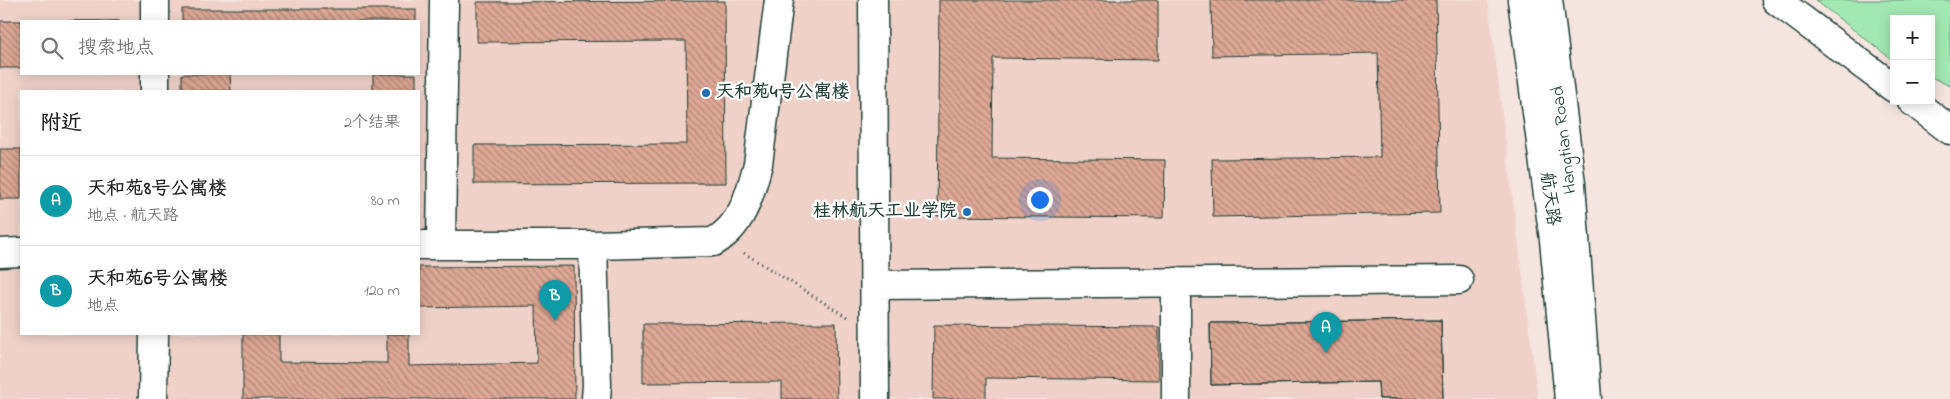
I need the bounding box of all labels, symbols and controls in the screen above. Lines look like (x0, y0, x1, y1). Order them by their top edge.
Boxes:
map controls (1890, 15, 1935, 105)
button: + (1890, 15, 1935, 60)
search box (20, 20, 420, 75)
icon: search (38, 34, 66, 62)
text: 搜索地点 (78, 35, 154, 62)
button: − (1890, 60, 1935, 105)
place label: 天和苑4号公寓楼 (716, 80, 849, 106)
street label: Hangtian Road (1545, 84, 1586, 196)
marker: 天和苑4号公寓楼 (700, 87, 712, 99)
text: 附近 (40, 109, 82, 139)
text: 2个结果 (344, 111, 400, 135)
street label: 航天路 (1532, 170, 1566, 228)
text: 天和苑8号公寓楼 (87, 176, 227, 203)
your location (1027, 187, 1053, 213)
text: A (51, 189, 61, 213)
text: 80 m (371, 189, 400, 213)
place label: 桂林航天工业学院 (813, 199, 957, 225)
text: 地点 · 航天路 (87, 204, 178, 228)
marker: 桂林航天工业学院 (961, 206, 973, 218)
text: 天和苑6号公寓楼 (87, 266, 228, 293)
text: B (51, 279, 61, 303)
text: 120 m (364, 279, 400, 303)
pin: B (539, 280, 571, 321)
text: 地点 (87, 294, 119, 318)
pin: A (1310, 312, 1342, 353)

